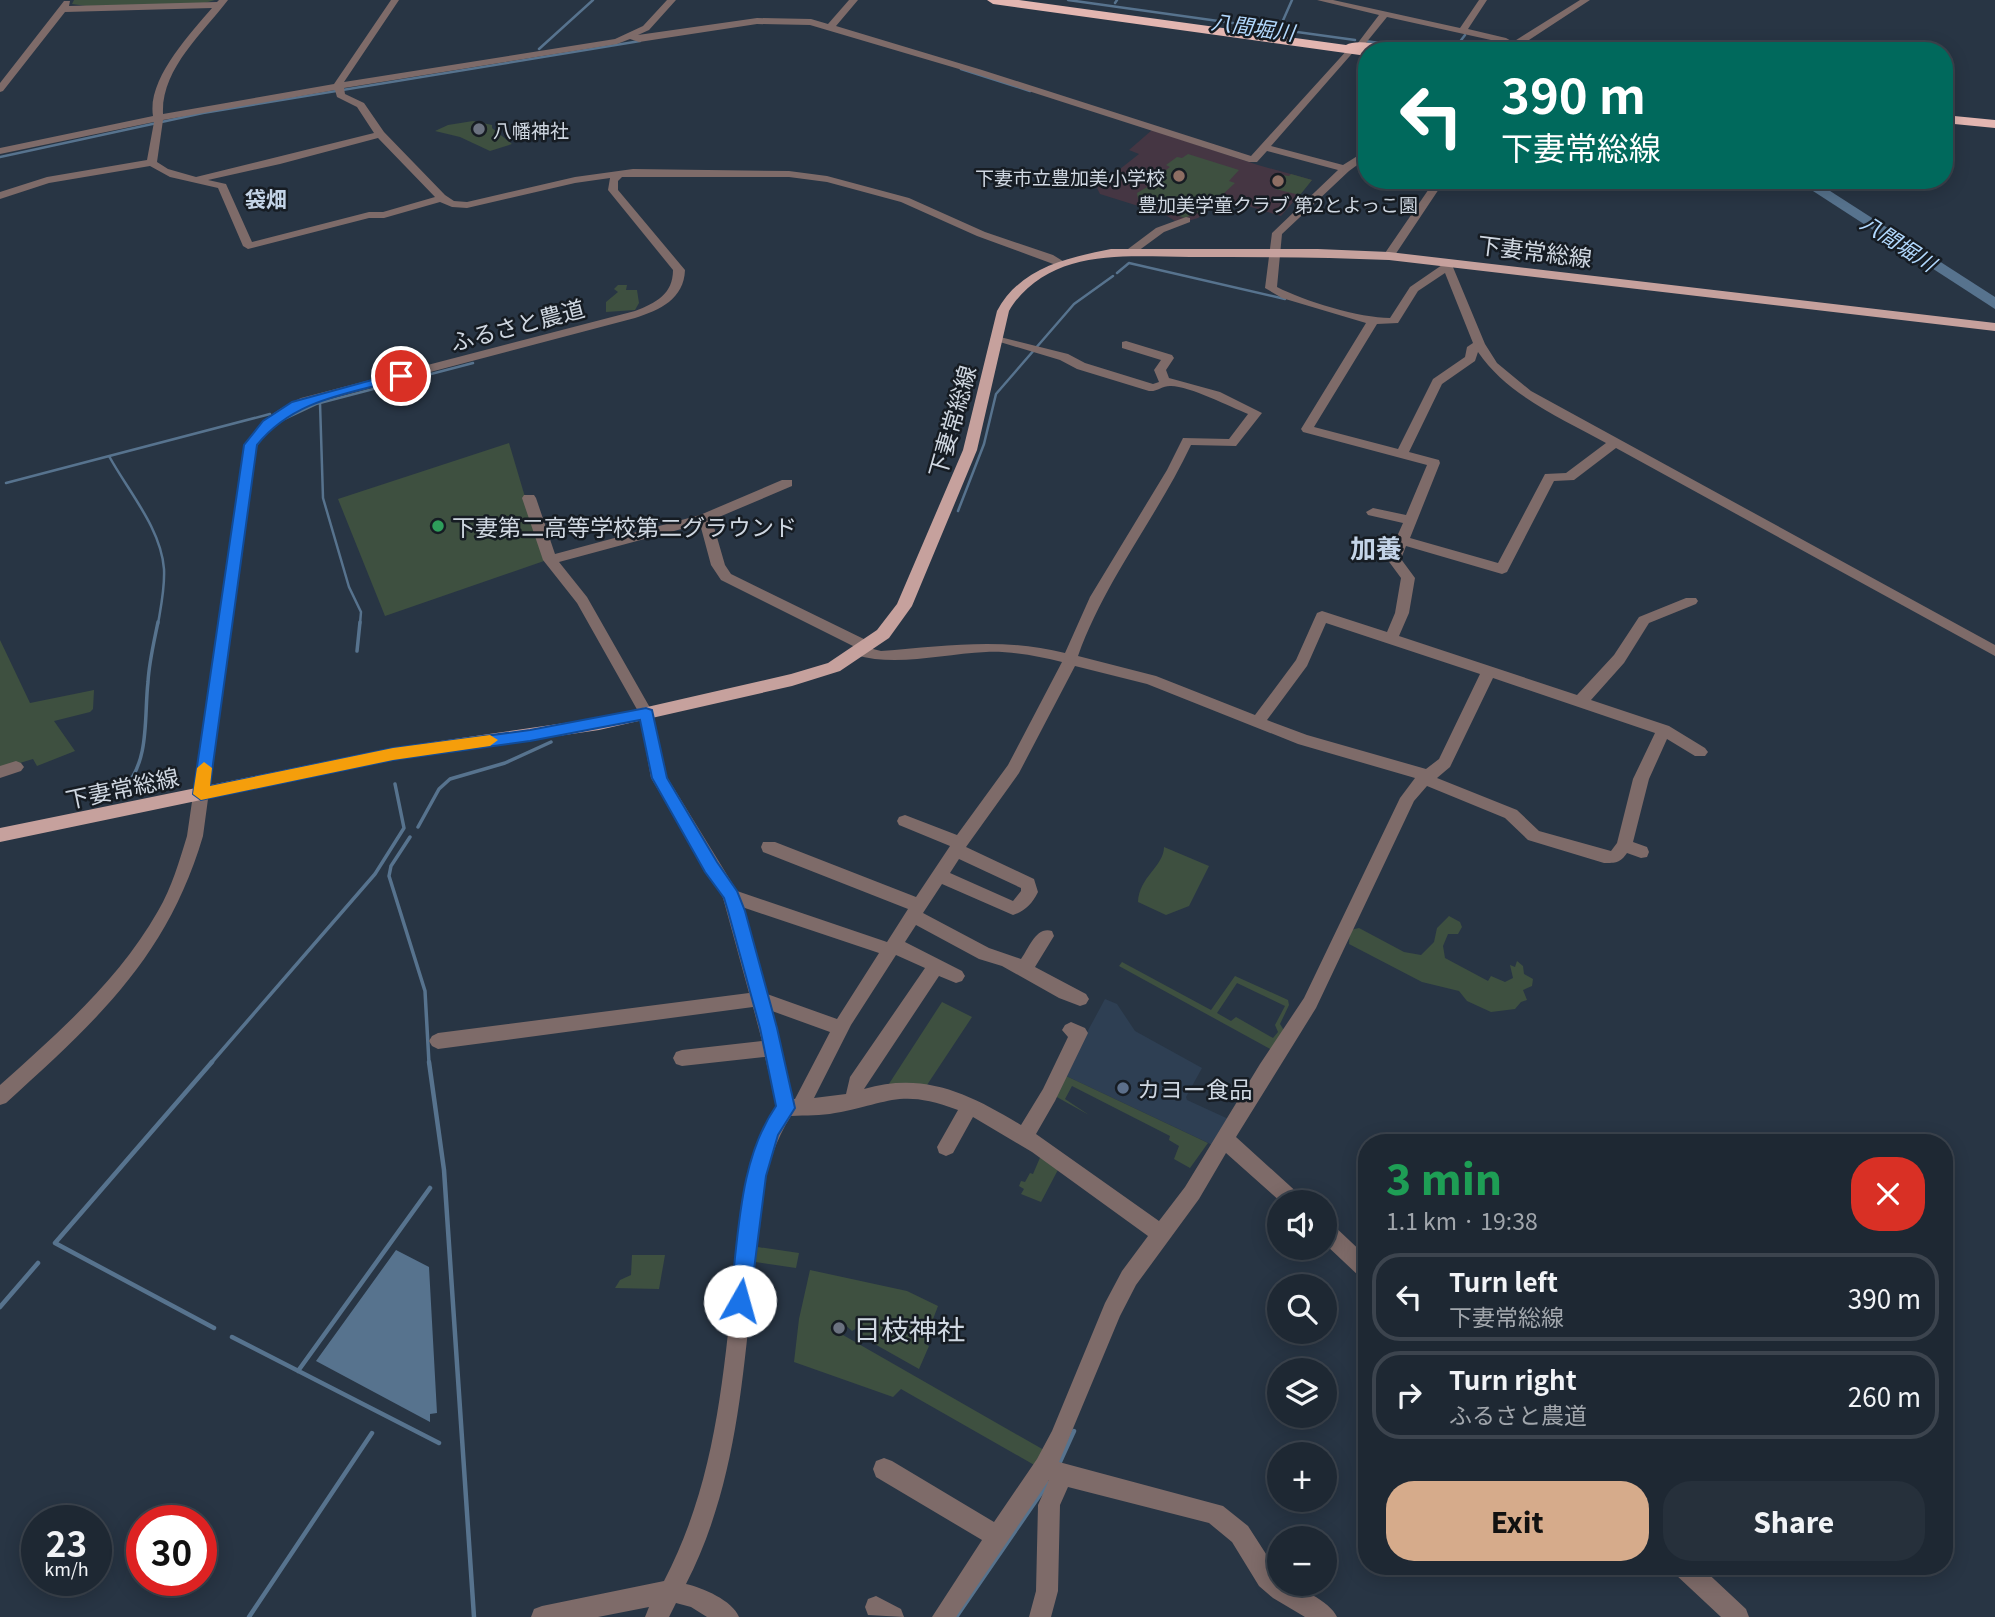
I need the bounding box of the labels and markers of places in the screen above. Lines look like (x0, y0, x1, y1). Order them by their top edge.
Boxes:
place label: 八幡神社 (493, 116, 569, 143)
marker: 八幡神社 (471, 121, 487, 137)
place label: 下妻市立豊加美小学校 (975, 163, 1165, 190)
marker: 下妻市立豊加美小学校 (1171, 168, 1187, 184)
marker: 豊加美学童クラブ 第2とよっこ園 (1270, 173, 1286, 189)
place label: 豊加美学童クラブ 第2とよっこ園 (1138, 190, 1418, 217)
pin (371, 346, 431, 406)
place label: 下妻第二高等学校第二グラウンド (452, 509, 797, 543)
marker: 下妻第二高等学校第二グラウンド (430, 518, 446, 534)
place label: カヨー食品 (1137, 1071, 1252, 1105)
marker: カヨー食品 (1115, 1080, 1131, 1096)
place label: 日枝神社 (853, 1308, 965, 1348)
marker: 日枝神社 (831, 1320, 847, 1336)

